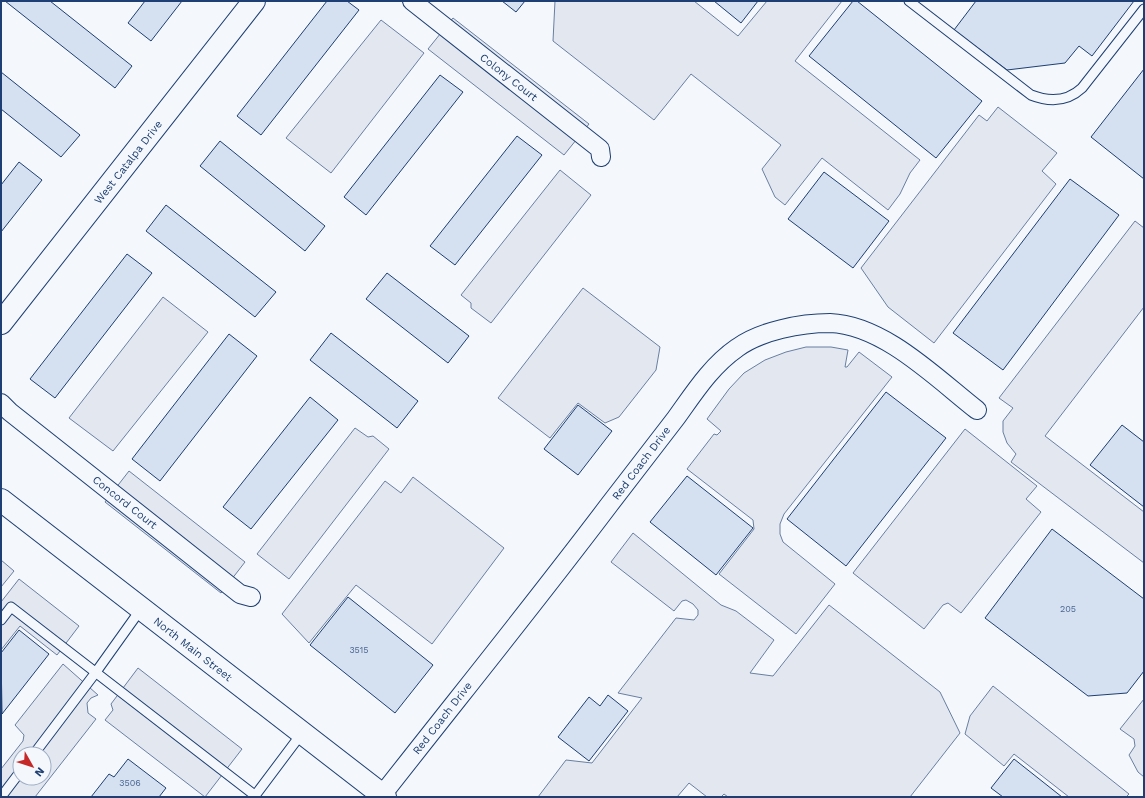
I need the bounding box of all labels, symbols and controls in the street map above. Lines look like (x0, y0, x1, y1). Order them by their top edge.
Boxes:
street label: Colony Court (477, 51, 540, 104)
street label: West Catalpa Drive (92, 118, 165, 207)
street label: Red Coach Drive (610, 424, 673, 503)
street label: Concord Court (90, 473, 160, 532)
house number: 205 (1060, 604, 1076, 614)
street label: North Main Street (151, 615, 235, 684)
house number: 3515 (349, 645, 369, 655)
street label: Red Coach Drive (410, 679, 475, 757)
north arrow (12, 746, 52, 786)
text: N (32, 765, 47, 779)
house number: 3506 (119, 778, 141, 788)

